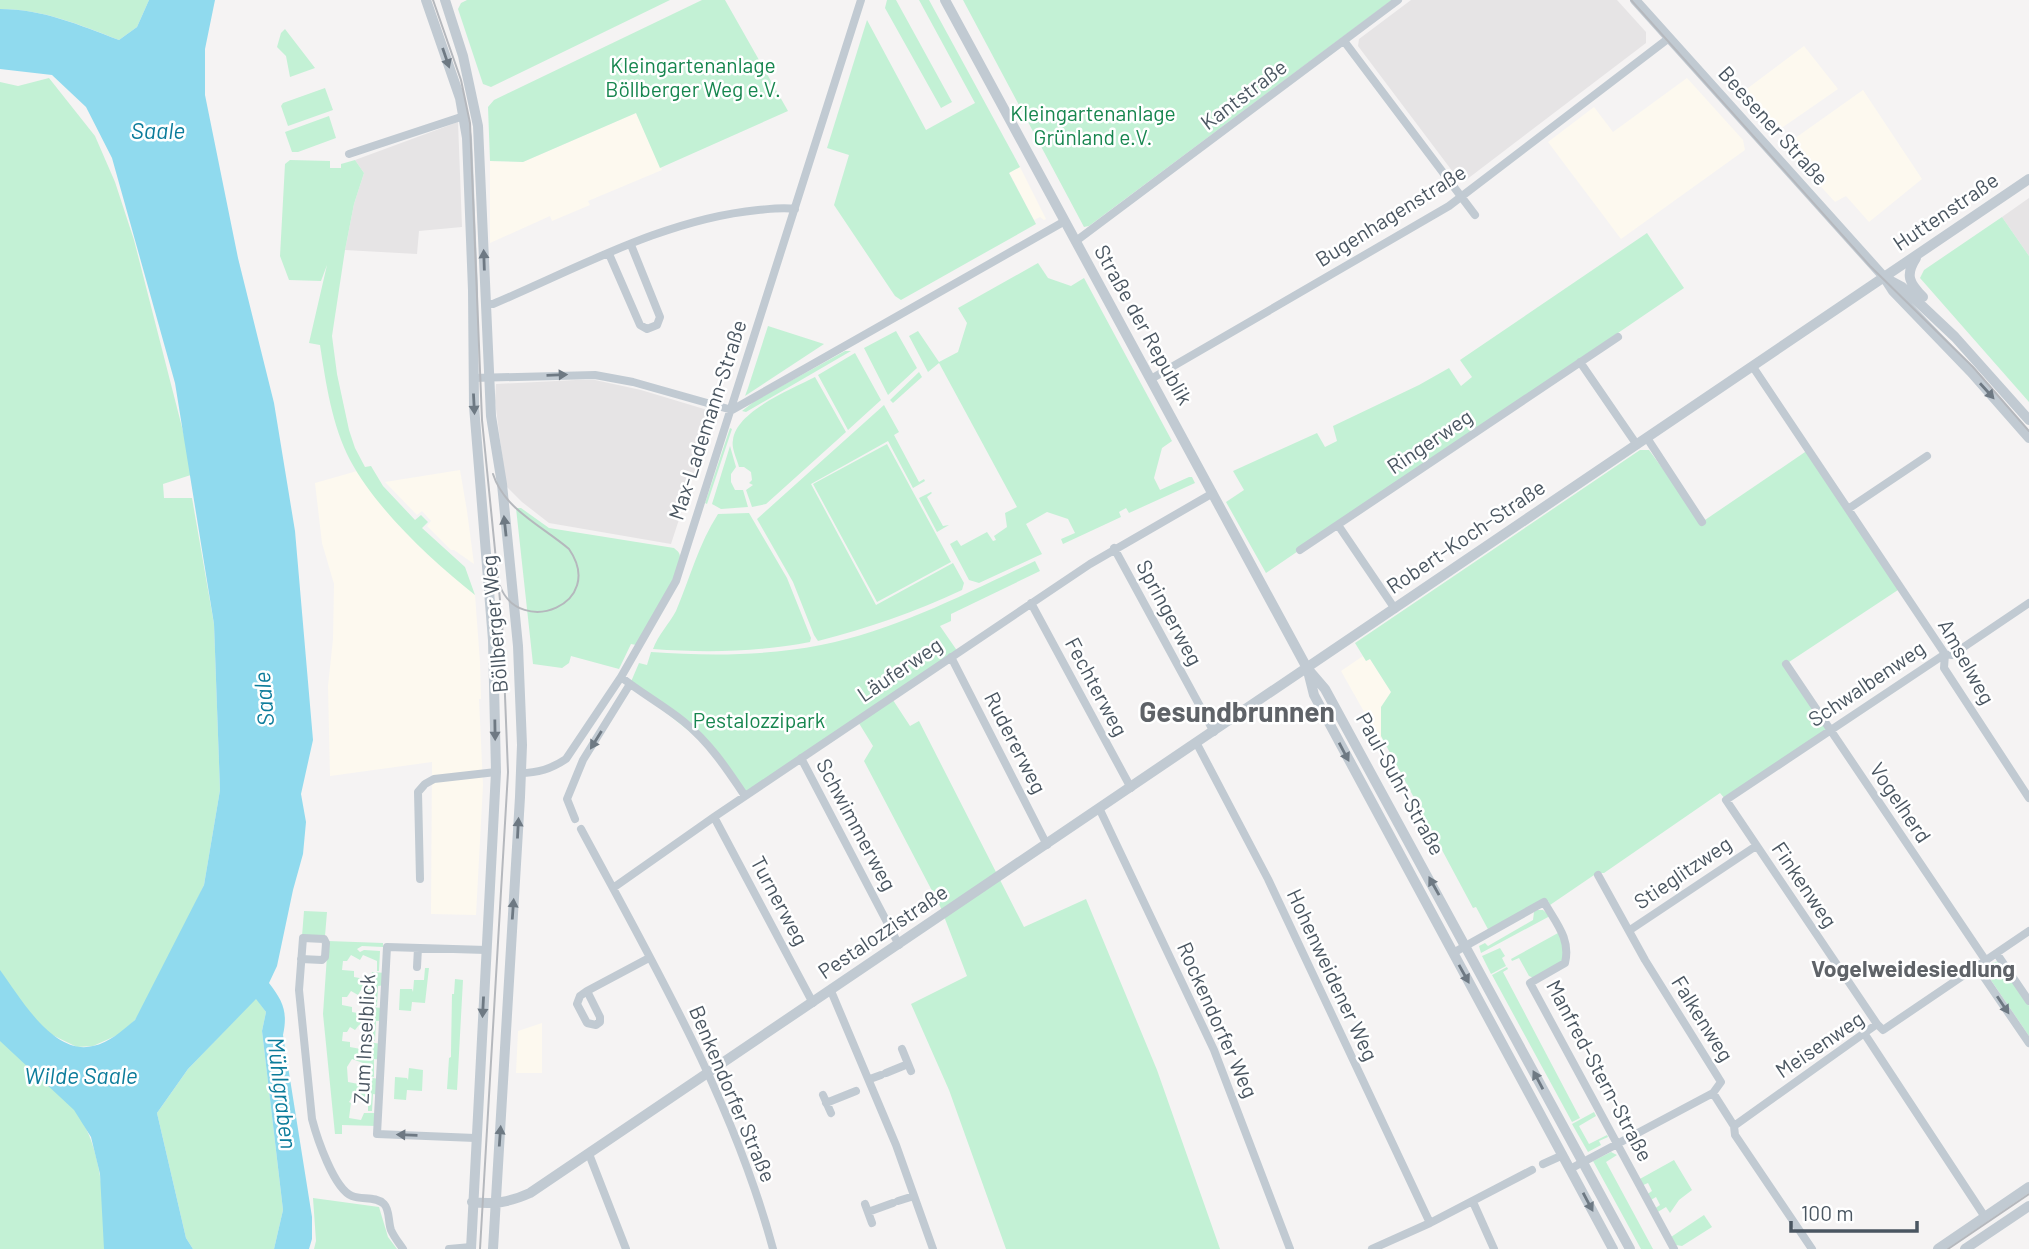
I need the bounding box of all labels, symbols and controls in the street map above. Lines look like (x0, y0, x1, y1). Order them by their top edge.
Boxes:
one-way arrow (441, 47, 452, 68)
park label: Kleingartenanlage Böllberger Weg e.V. (605, 52, 781, 101)
street label: Kantstraße (1195, 53, 1291, 134)
street label: Beesener Straße (1714, 60, 1834, 190)
park label: Kleingartenanlage Grünland e.V. (1010, 100, 1176, 149)
water label: Saale (131, 116, 185, 144)
street label: Bugenhagenstraße (1310, 158, 1470, 271)
street label: Huttenstraße (1888, 166, 2002, 255)
street label: Straße der Republik (1090, 240, 1199, 409)
one-way arrow (479, 249, 490, 271)
street label: Max-Lademann-Straße (662, 316, 751, 523)
one-way arrow (546, 370, 568, 381)
one-way arrow (1979, 382, 1995, 400)
one-way arrow (469, 393, 480, 415)
street label: Ringerweg (1382, 403, 1477, 478)
street label: Robert-Koch-Straße (1381, 473, 1549, 598)
one-way arrow (500, 515, 511, 537)
street label: Böllberger Weg (475, 554, 512, 694)
street label: Springerweg (1132, 555, 1209, 669)
street label: Amselweg (1934, 614, 2001, 708)
street label: Läuferweg (852, 631, 946, 706)
street label: Fechterweg (1061, 633, 1134, 740)
street label: Schwalbenweg (1803, 634, 1929, 731)
water label: Saale (247, 671, 279, 727)
street label: Rudererweg (980, 687, 1053, 797)
district label: Gesundbrunnen (1139, 694, 1335, 728)
park label: Pestalozzipark (693, 707, 825, 732)
street label: Paul-Suhr-Straße (1352, 708, 1451, 859)
one-way arrow (489, 720, 501, 742)
one-way arrow (589, 730, 602, 750)
one-way arrow (1338, 742, 1350, 762)
street label: Schwimmerweg (812, 754, 903, 895)
street label: Vogelherd (1865, 757, 1937, 847)
one-way arrow (513, 817, 524, 839)
street label: Stieglitzweg (1629, 830, 1736, 913)
street label: Finkenweg (1767, 836, 1843, 932)
street label: Turnerweg (746, 851, 814, 949)
one-way arrow (1428, 875, 1440, 895)
street label: Pestalozzistraße (813, 878, 952, 983)
street label: Hohenweidener Weg (1283, 884, 1384, 1064)
one-way arrow (508, 898, 519, 920)
street label: Rockendorfer Weg (1173, 938, 1264, 1101)
district label: Vogelweidesiedlung (1811, 954, 2015, 982)
one-way arrow (1458, 964, 1470, 983)
street label: Falkenweg (1667, 971, 1739, 1066)
street label: Zum Inselblick (348, 973, 379, 1105)
street label: Manfred-Stern-Straße (1542, 975, 1659, 1165)
one-way arrow (477, 996, 488, 1018)
one-way arrow (1996, 996, 2010, 1014)
street label: Benkendorfer Straße (685, 1001, 782, 1186)
street label: Meisenweg (1770, 1005, 1868, 1082)
water label: Mühlgraben (262, 1035, 304, 1151)
water label: Wilde Saale (24, 1061, 138, 1089)
one-way arrow (1533, 1070, 1545, 1090)
one-way arrow (495, 1125, 506, 1147)
one-way arrow (396, 1130, 418, 1141)
scale bar (1791, 1190, 1917, 1234)
one-way arrow (1582, 1192, 1594, 1212)
text: 100 m (1801, 1200, 1854, 1225)

